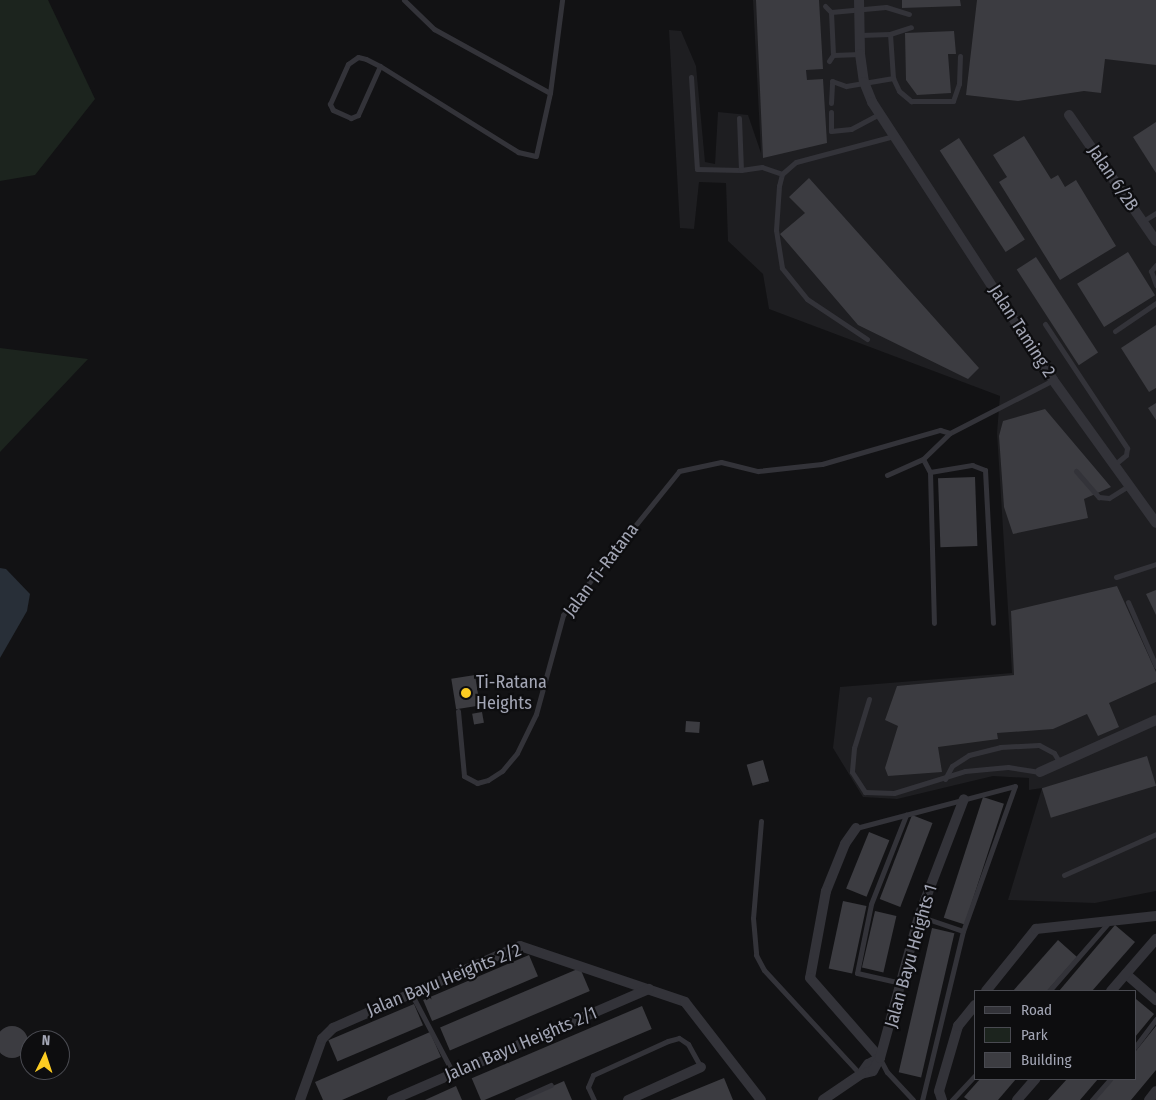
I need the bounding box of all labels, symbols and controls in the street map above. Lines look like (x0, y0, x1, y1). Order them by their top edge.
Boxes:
street label: Jalan 6/2B (1083, 141, 1143, 215)
street label: Jalan Taming 2 (984, 281, 1060, 381)
street label: Jalan Ti-Ratana (559, 519, 643, 621)
place label: Ti-Ratana Heights (476, 672, 547, 714)
marker: Ti-Ratana Heights (460, 687, 472, 699)
street label: Jalan Bayu Heights 1 (880, 882, 942, 1030)
street label: Jalan Bayu Heights 2/2 (364, 939, 524, 1021)
legend (974, 990, 1136, 1080)
text: Road (1021, 1001, 1052, 1019)
street label: Jalan Bayu Heights 2/1 (442, 1002, 600, 1086)
text: Park (1021, 1026, 1048, 1044)
north arrow (20, 1030, 70, 1080)
text: N (41, 1032, 51, 1049)
text: Building (1021, 1051, 1072, 1069)

